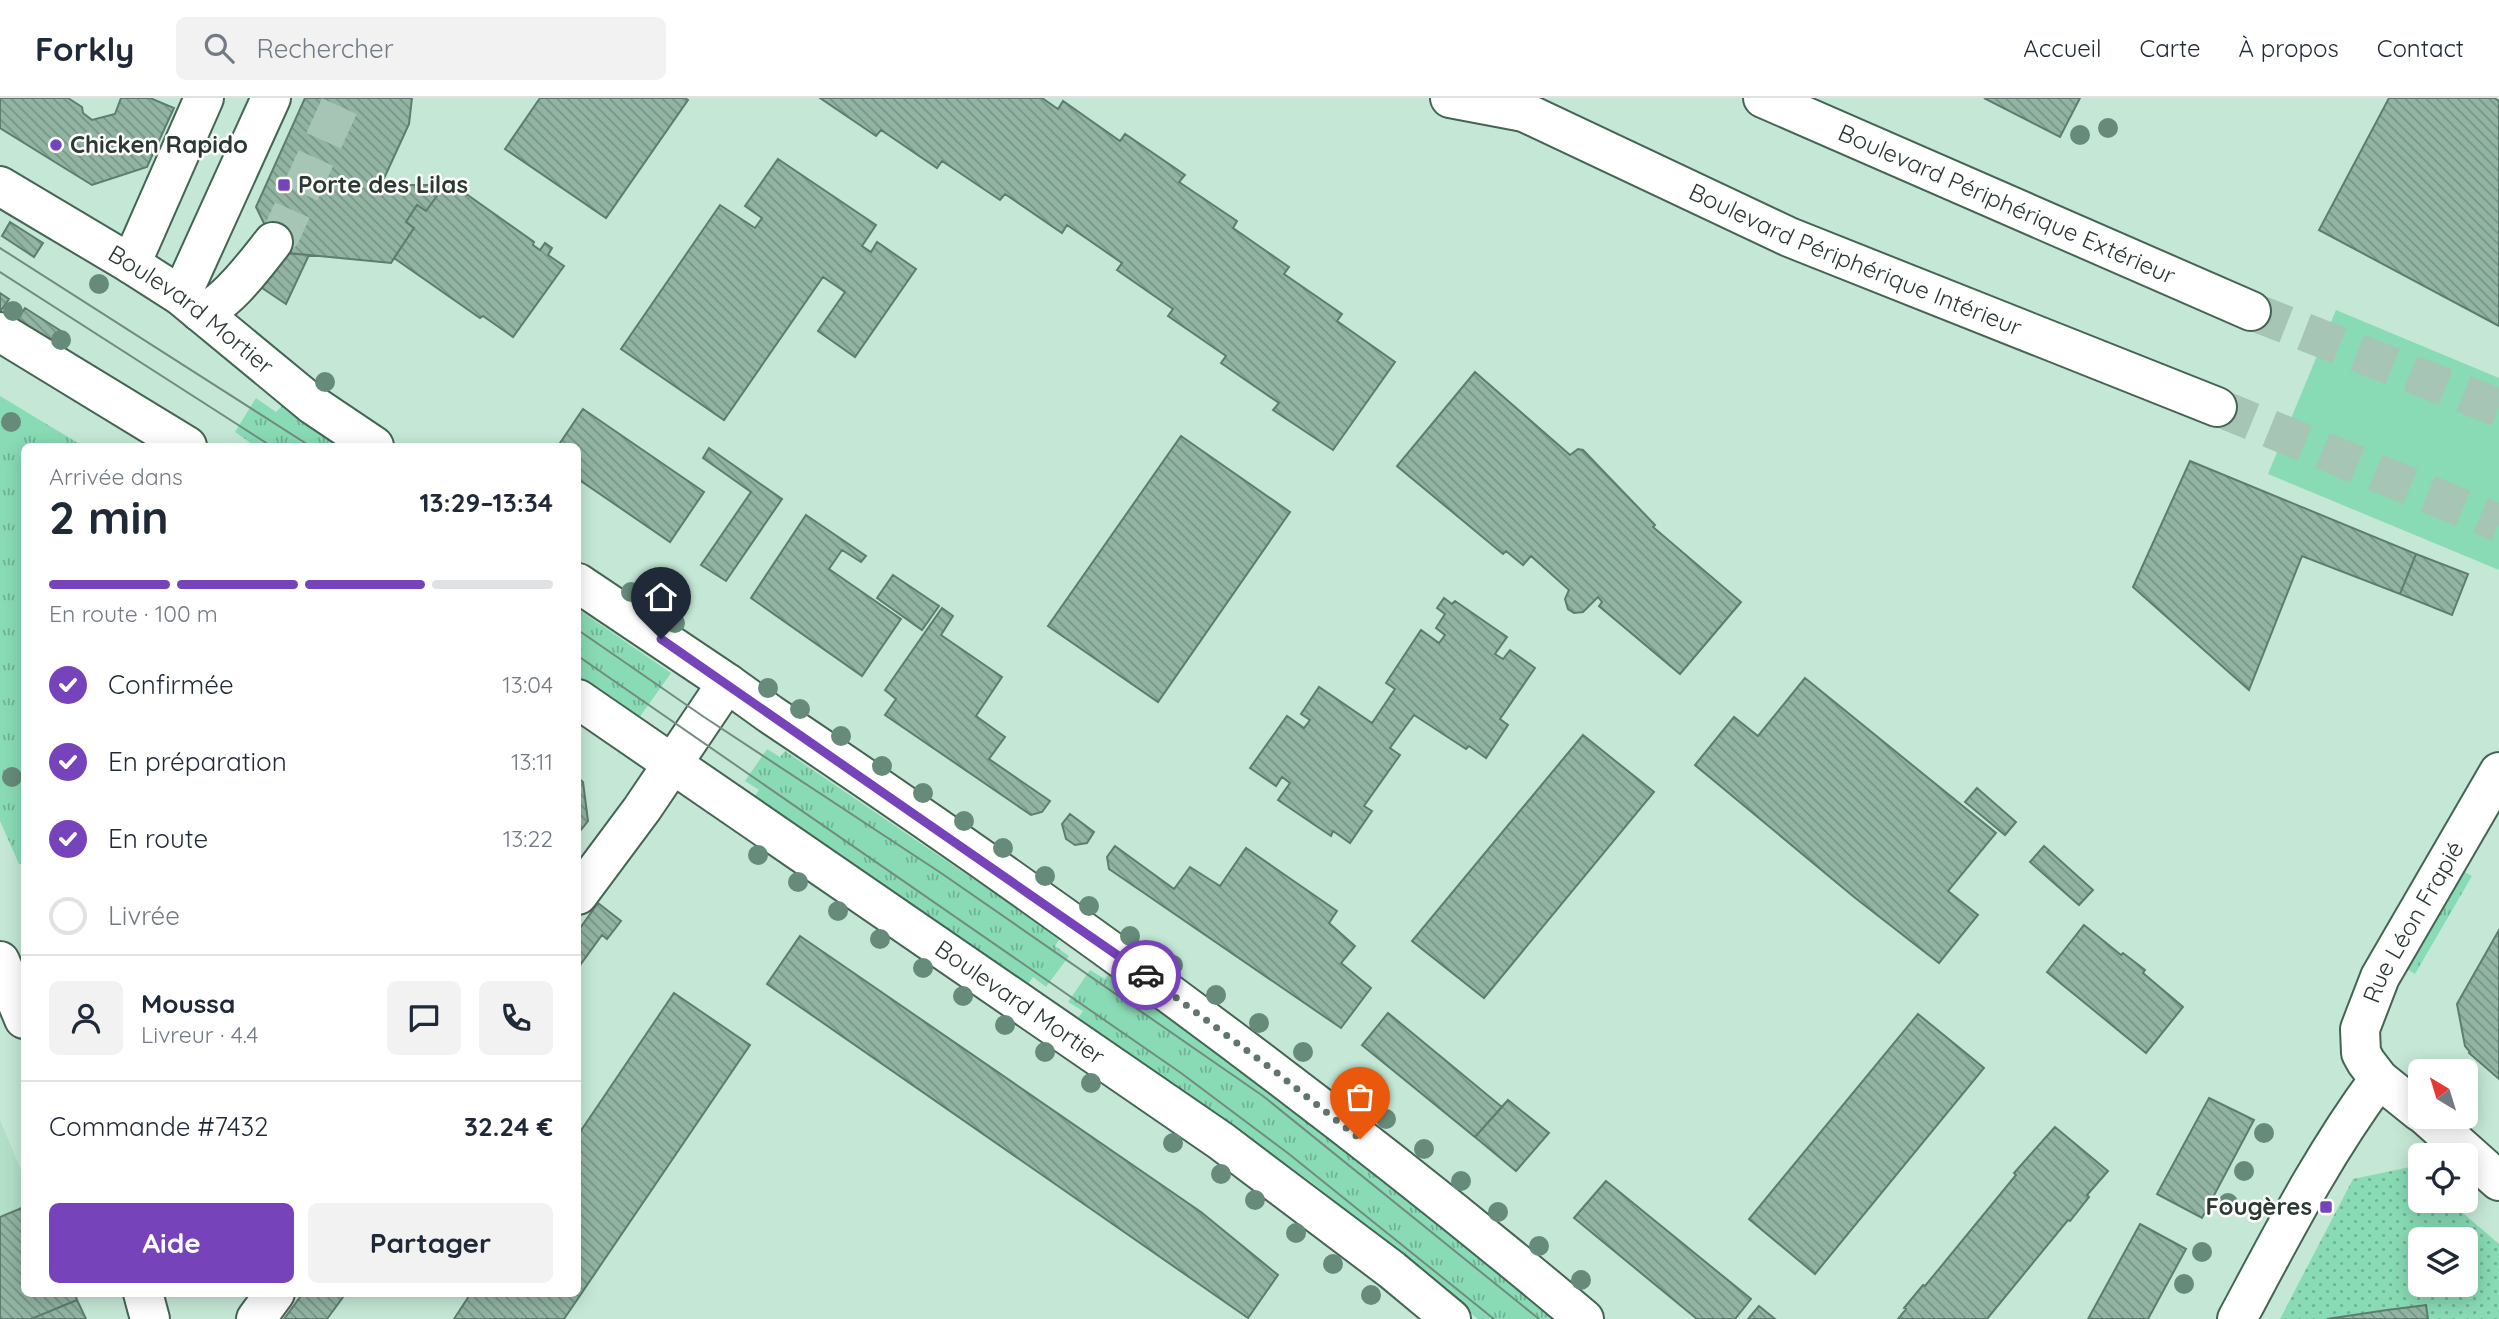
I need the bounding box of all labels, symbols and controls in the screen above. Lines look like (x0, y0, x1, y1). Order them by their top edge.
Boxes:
search box (176, 17, 666, 80)
text: Forkly (35, 28, 134, 69)
icon: search (200, 29, 238, 67)
text: Rechercher (256, 32, 394, 65)
text: Accueil (2023, 33, 2102, 63)
text: Carte (2140, 33, 2201, 63)
text: À propos (2239, 33, 2339, 63)
text: Contact (2377, 33, 2464, 63)
street label: Boulevard Périphérique Extérieur (1834, 117, 2180, 290)
place label: Chicken Rapido (70, 129, 248, 159)
marker: Chicken Rapido (48, 137, 64, 153)
place label: Porte des Lilas (298, 169, 468, 199)
street label: Boulevard Périphérique Intérieur (1684, 176, 2027, 342)
marker: Porte des Lilas (276, 177, 292, 193)
street label: Boulevard Mortier (103, 238, 280, 381)
text: Arrivée dans (49, 462, 183, 491)
text: 13:29–13:34 (419, 486, 553, 519)
text: 2 min (49, 488, 169, 546)
pin (631, 567, 691, 639)
icon: home (642, 578, 680, 616)
text: En route · 100 m (49, 599, 218, 628)
icon: check (49, 666, 87, 704)
text: Confirmée (108, 668, 234, 701)
text: 13:04 (502, 670, 553, 699)
icon: check (49, 743, 87, 781)
text: En préparation (108, 745, 287, 778)
text: 13:11 (511, 747, 553, 776)
icon: check (49, 820, 87, 858)
text: En route (108, 822, 208, 855)
text: 13:22 (503, 824, 553, 853)
street label: Rue Léon Frapié (2356, 835, 2470, 1007)
text: Livrée (108, 899, 180, 932)
street label: Boulevard Mortier (930, 933, 1111, 1071)
courier (1111, 940, 1181, 1010)
icon: car (1127, 956, 1165, 994)
button: person (49, 981, 123, 1055)
button: chat (387, 981, 461, 1055)
button: phone (479, 981, 553, 1055)
text: Moussa (141, 987, 235, 1020)
text: Livreur · 4.4 (141, 1020, 258, 1049)
north arrow (2408, 1059, 2478, 1129)
map controls (2408, 1059, 2478, 1297)
pin (1330, 1067, 1390, 1139)
icon: bag (1341, 1078, 1379, 1116)
text: Commande #7432 (49, 1110, 268, 1143)
text: 32.24 € (464, 1110, 553, 1143)
button: locate (2408, 1143, 2478, 1213)
place label: Fougères (2205, 1191, 2312, 1221)
marker: Fougères (2318, 1199, 2334, 1215)
button: Aide (49, 1203, 294, 1283)
button: Partager (308, 1203, 553, 1283)
button: layers (2408, 1227, 2478, 1297)

